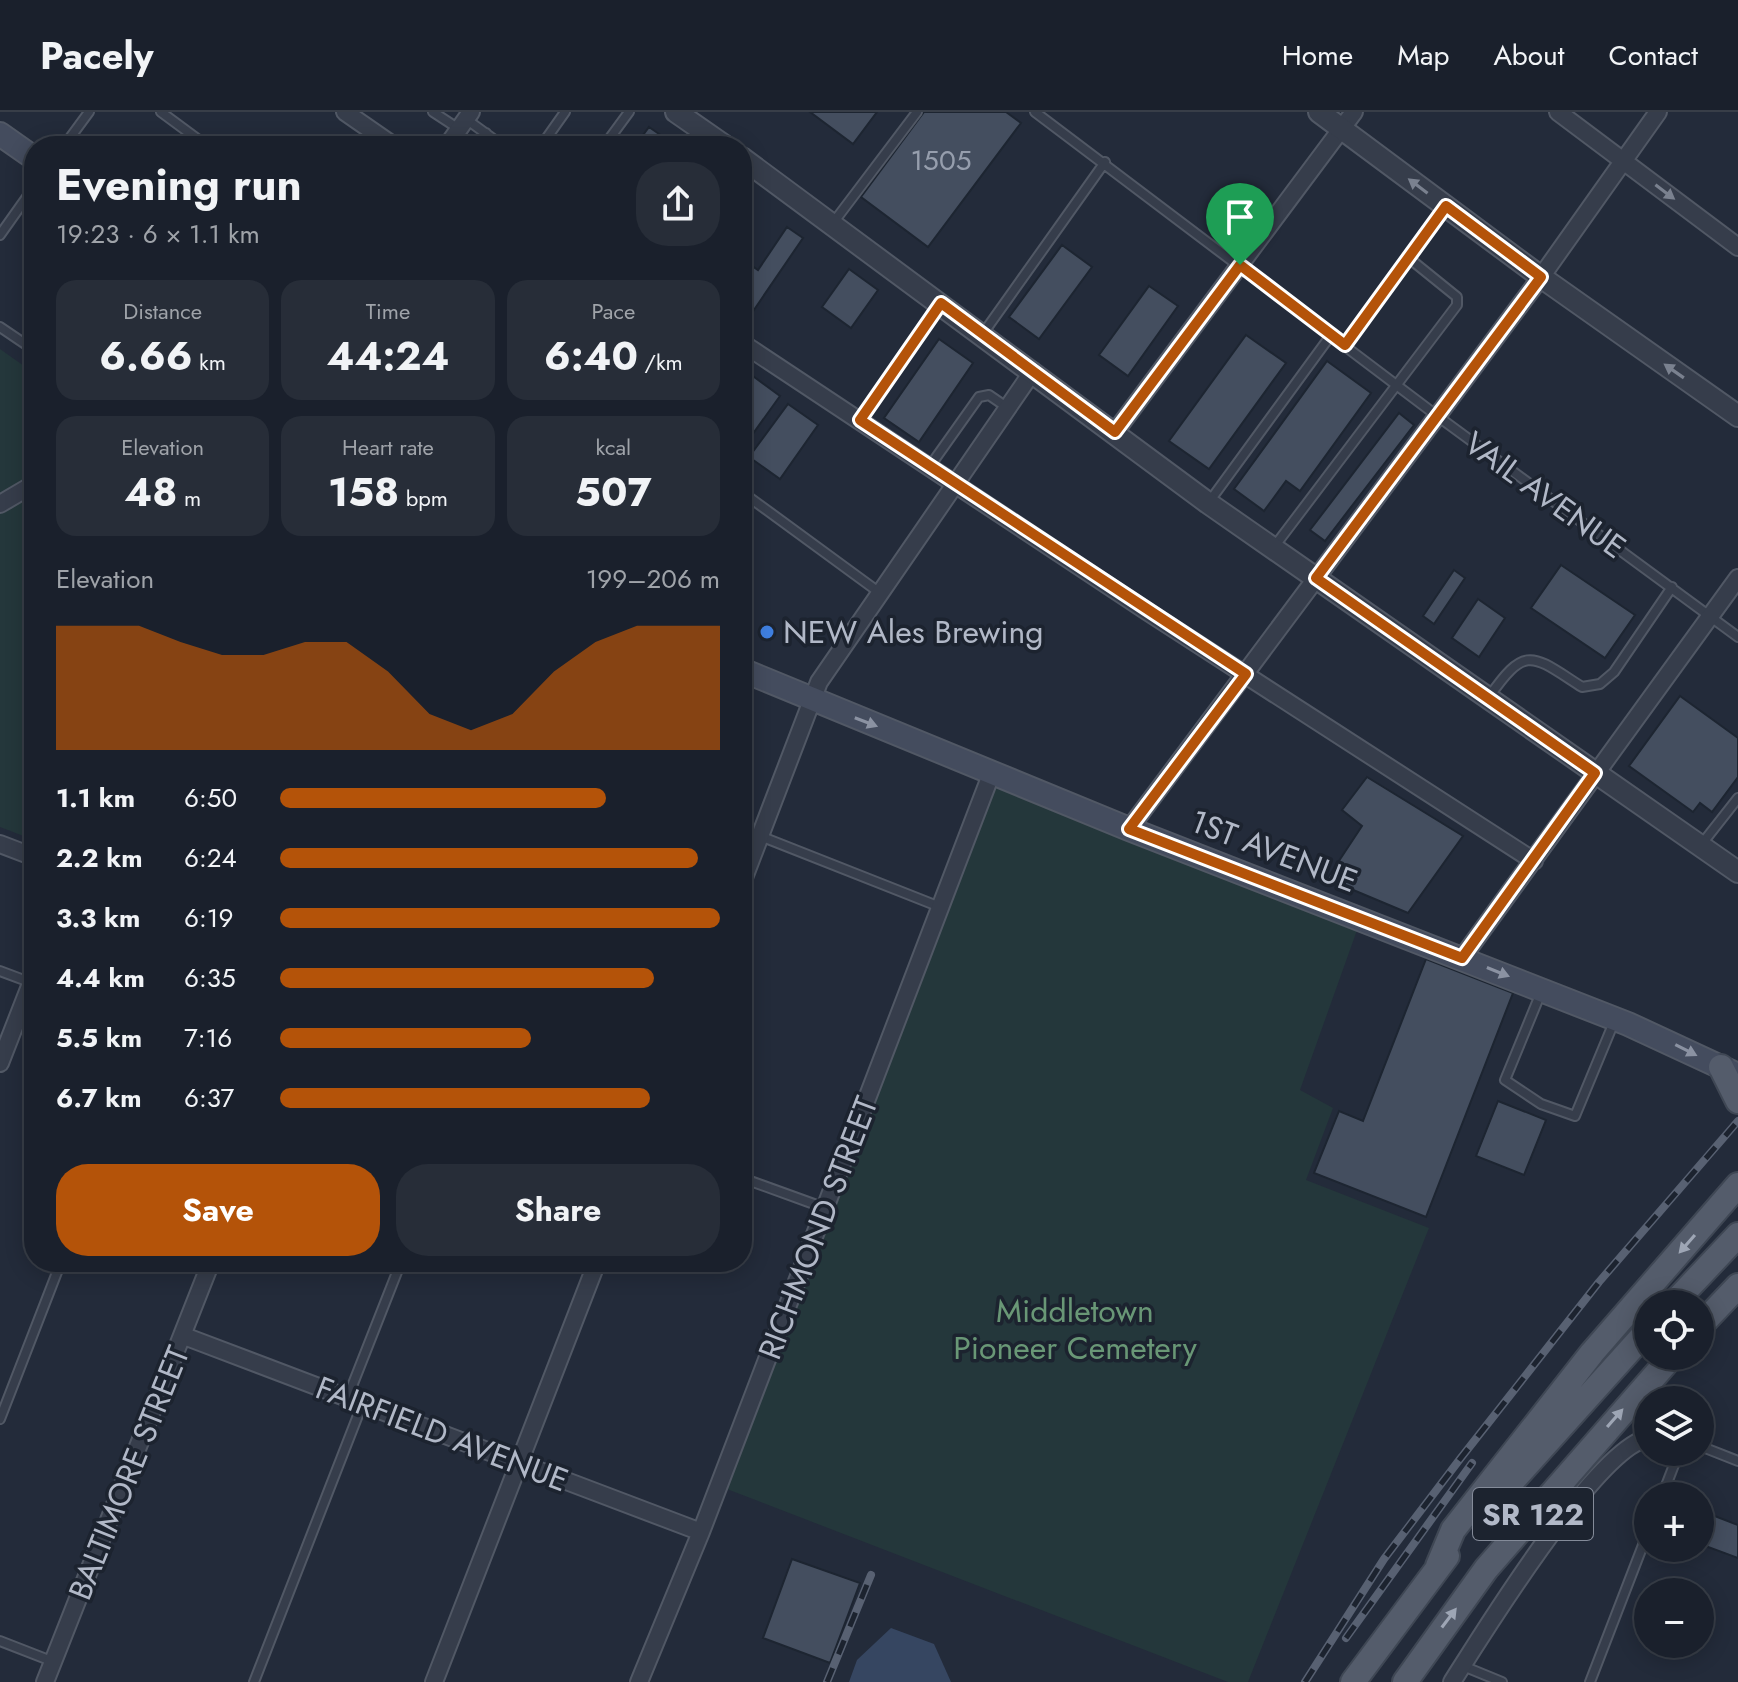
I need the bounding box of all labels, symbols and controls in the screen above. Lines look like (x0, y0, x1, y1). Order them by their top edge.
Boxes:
text: Pacely (40, 28, 154, 83)
text: Home (1282, 35, 1353, 76)
text: Map (1397, 35, 1449, 76)
text: About (1493, 35, 1565, 76)
text: Contact (1609, 35, 1698, 76)
house number: 1505 (911, 140, 971, 181)
text: Evening run (56, 153, 302, 217)
button: share (636, 162, 720, 246)
one-way arrow (1407, 178, 1429, 194)
pin (1206, 183, 1274, 265)
one-way arrow (1655, 184, 1675, 200)
icon: arrive (1218, 195, 1262, 239)
text: 19:23 · 6 × 1.1 km (56, 215, 260, 253)
text: Distance (123, 295, 202, 327)
text: Time (366, 295, 410, 327)
text: Pace (591, 295, 635, 327)
text: 6.66 (99, 327, 193, 385)
text: 44:24 (327, 327, 449, 385)
text: 6:40 (544, 327, 638, 385)
text: km (193, 346, 226, 378)
text: /km (638, 346, 683, 378)
one-way arrow (1664, 364, 1685, 379)
street label: VAIL AVENUE (1455, 421, 1635, 569)
text: Elevation (121, 431, 204, 463)
text: Heart rate (342, 431, 434, 463)
text: kcal (596, 431, 631, 463)
text: 48 (124, 463, 177, 521)
text: 158 (328, 463, 399, 521)
text: 507 (575, 463, 652, 521)
text: m (177, 482, 201, 514)
text: bpm (399, 482, 448, 514)
text: Elevation (56, 560, 154, 598)
text: 199–206 m (586, 560, 720, 598)
place label: NEW Ales Brewing (783, 609, 1044, 655)
marker: NEW Ales Brewing (758, 623, 776, 641)
one-way arrow (854, 716, 878, 729)
text: 1.1 km (56, 779, 135, 817)
text: 6:50 (184, 779, 237, 817)
street label: 1ST AVENUE (1184, 798, 1364, 904)
text: 2.2 km (56, 839, 143, 877)
text: 6:24 (184, 839, 237, 877)
text: 3.3 km (56, 899, 140, 937)
text: 6:19 (184, 899, 233, 937)
text: 4.4 km (56, 959, 145, 997)
text: 6:35 (184, 959, 236, 997)
one-way arrow (1486, 966, 1510, 979)
text: 5.5 km (56, 1019, 142, 1057)
text: 7:16 (184, 1019, 232, 1057)
one-way arrow (1675, 1043, 1698, 1056)
text: 6.7 km (56, 1079, 142, 1117)
text: 6:37 (184, 1079, 234, 1117)
street label: RICHMOND STREET (747, 1090, 889, 1366)
button: Save (56, 1164, 380, 1256)
button: Share (396, 1164, 720, 1256)
one-way arrow (1679, 1234, 1696, 1254)
park label: Middletown Pioneer Cemetery (953, 1288, 1198, 1371)
map controls (1634, 1290, 1714, 1658)
button: locate (1634, 1290, 1714, 1370)
street label: BALTIMORE STREET (57, 1339, 201, 1607)
street label: FAIRFIELD AVENUE (309, 1365, 575, 1503)
button: layers (1634, 1386, 1714, 1466)
one-way arrow (1606, 1408, 1623, 1428)
button: + (1634, 1482, 1714, 1562)
road number: SR 122 (1473, 1488, 1593, 1540)
button: − (1634, 1578, 1714, 1658)
one-way arrow (1441, 1608, 1457, 1628)

